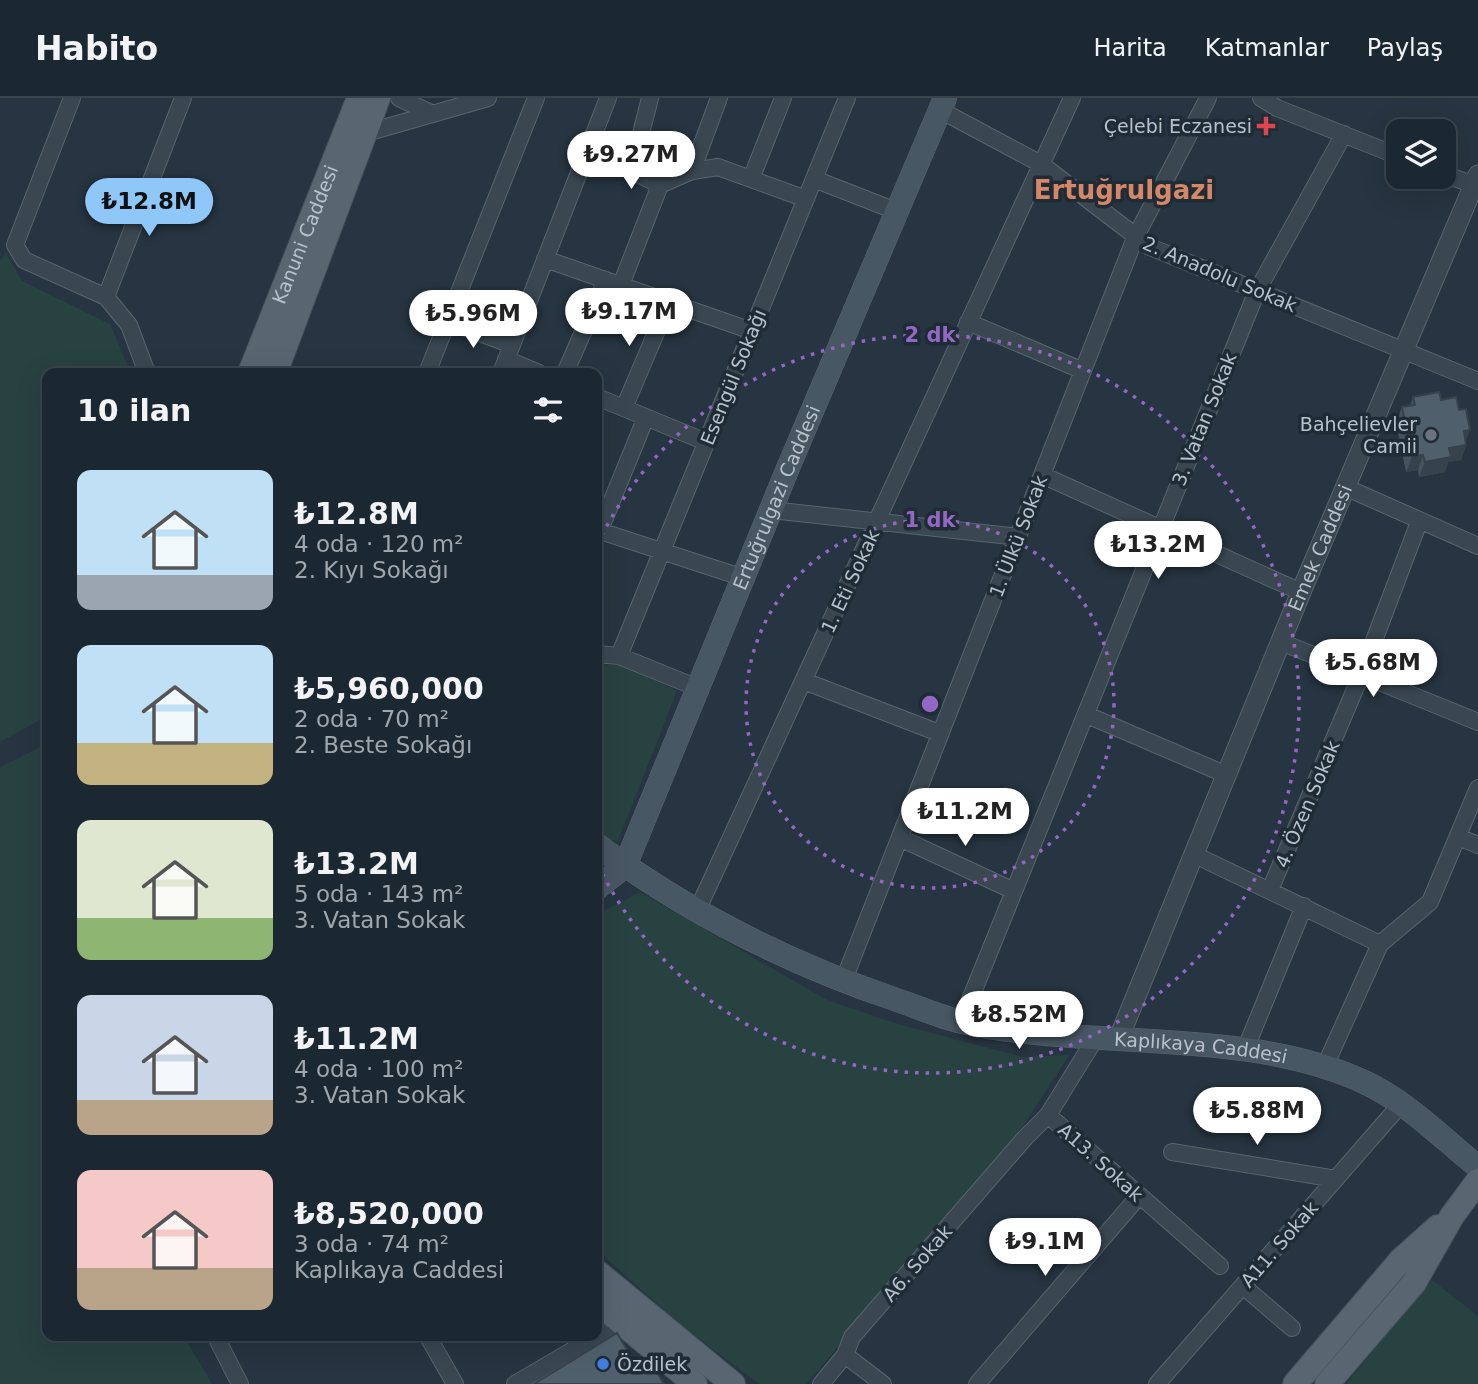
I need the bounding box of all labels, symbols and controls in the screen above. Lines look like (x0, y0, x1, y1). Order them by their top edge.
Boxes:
text: Habito (35, 29, 158, 68)
text: Harita (1093, 34, 1167, 62)
text: Katmanlar (1205, 34, 1329, 62)
text: Paylaş (1367, 34, 1443, 62)
place label: Çelebi Eczanesi (1104, 115, 1252, 137)
marker: Çelebi Eczanesi (1258, 118, 1274, 134)
map controls (1386, 119, 1456, 189)
button: layers (1386, 119, 1456, 189)
pin: ₺9.27M (574, 132, 688, 191)
text: ₺9.27M (583, 141, 679, 167)
street label: Kanuni Caddesi (268, 162, 342, 307)
district label: Ertuğrulgazi (1034, 175, 1214, 205)
pin: ₺12.8M (92, 178, 206, 238)
text: ₺12.8M (101, 188, 197, 214)
street label: 2. Anadolu Sokak (1140, 232, 1300, 316)
pin: ₺9.17M (572, 288, 686, 348)
pin: ₺5.96M (416, 290, 530, 350)
text: ₺9.17M (581, 298, 677, 324)
text: ₺5.96M (425, 300, 521, 326)
street label: Esengül Sokağı (696, 306, 770, 448)
text: 2 dk (905, 323, 956, 347)
street label: 3. Vatan Sokak (1167, 349, 1241, 489)
icon: filters (529, 391, 567, 429)
text: 10 ilan (77, 393, 191, 428)
street label: Ertuğrulgazi Caddesi (728, 402, 824, 593)
place label: Bahçelievler Camii (1300, 413, 1417, 457)
marker: Bahçelievler Camii (1423, 427, 1439, 443)
street label: 1. Ülkü Sokak (985, 472, 1051, 600)
street label: Emek Caddesi (1283, 481, 1356, 614)
text: ₺12.8M (294, 496, 419, 531)
icon: home (133, 498, 217, 582)
text: 1 dk (905, 508, 956, 532)
pin: ₺13.2M (1101, 522, 1215, 581)
street label: 1. Eti Sokak (816, 526, 884, 636)
text: 4 oda · 120 m² (294, 531, 463, 557)
text: ₺13.2M (1110, 531, 1206, 557)
text: 2. Kıyı Sokağı (294, 557, 449, 583)
pin: ₺5.68M (1316, 640, 1430, 699)
text: ₺5.68M (1325, 649, 1421, 675)
text: ₺5,960,000 (294, 671, 484, 706)
icon: home (133, 673, 217, 757)
centre of rings (918, 692, 942, 716)
text: 2 oda · 70 m² (294, 706, 449, 732)
text: 2. Beste Sokağı (294, 732, 472, 758)
street label: 4. Özen Sokak (1270, 737, 1344, 871)
pin: ₺11.2M (908, 788, 1022, 848)
text: ₺11.2M (917, 798, 1013, 824)
text: ₺13.2M (294, 846, 419, 881)
icon: home (133, 848, 217, 932)
text: 5 oda · 143 m² (294, 881, 463, 907)
text: 3. Vatan Sokak (294, 907, 465, 933)
pin: ₺8.52M (962, 992, 1076, 1051)
text: ₺8.52M (971, 1001, 1067, 1027)
text: ₺11.2M (294, 1021, 419, 1056)
icon: home (133, 1023, 217, 1107)
street label: Kaplıkaya Caddesi (1114, 1028, 1289, 1068)
text: 4 oda · 100 m² (294, 1056, 463, 1082)
text: 3. Vatan Sokak (294, 1082, 465, 1108)
pin: ₺5.88M (1200, 1088, 1314, 1147)
text: ₺5.88M (1209, 1097, 1305, 1123)
street label: A13. Sokak (1054, 1118, 1148, 1206)
text: ₺8,520,000 (294, 1196, 484, 1231)
street label: A11. Sokak (1236, 1197, 1322, 1291)
icon: home (133, 1198, 217, 1282)
pin: ₺9.1M (996, 1218, 1094, 1278)
street label: A6. Sokak (878, 1220, 956, 1306)
text: ₺9.1M (1005, 1228, 1085, 1254)
text: 3 oda · 74 m² (294, 1231, 449, 1257)
text: Kaplıkaya Caddesi (294, 1257, 504, 1283)
place label: Özdilek (617, 1353, 687, 1375)
marker: Özdilek (595, 1356, 611, 1372)

